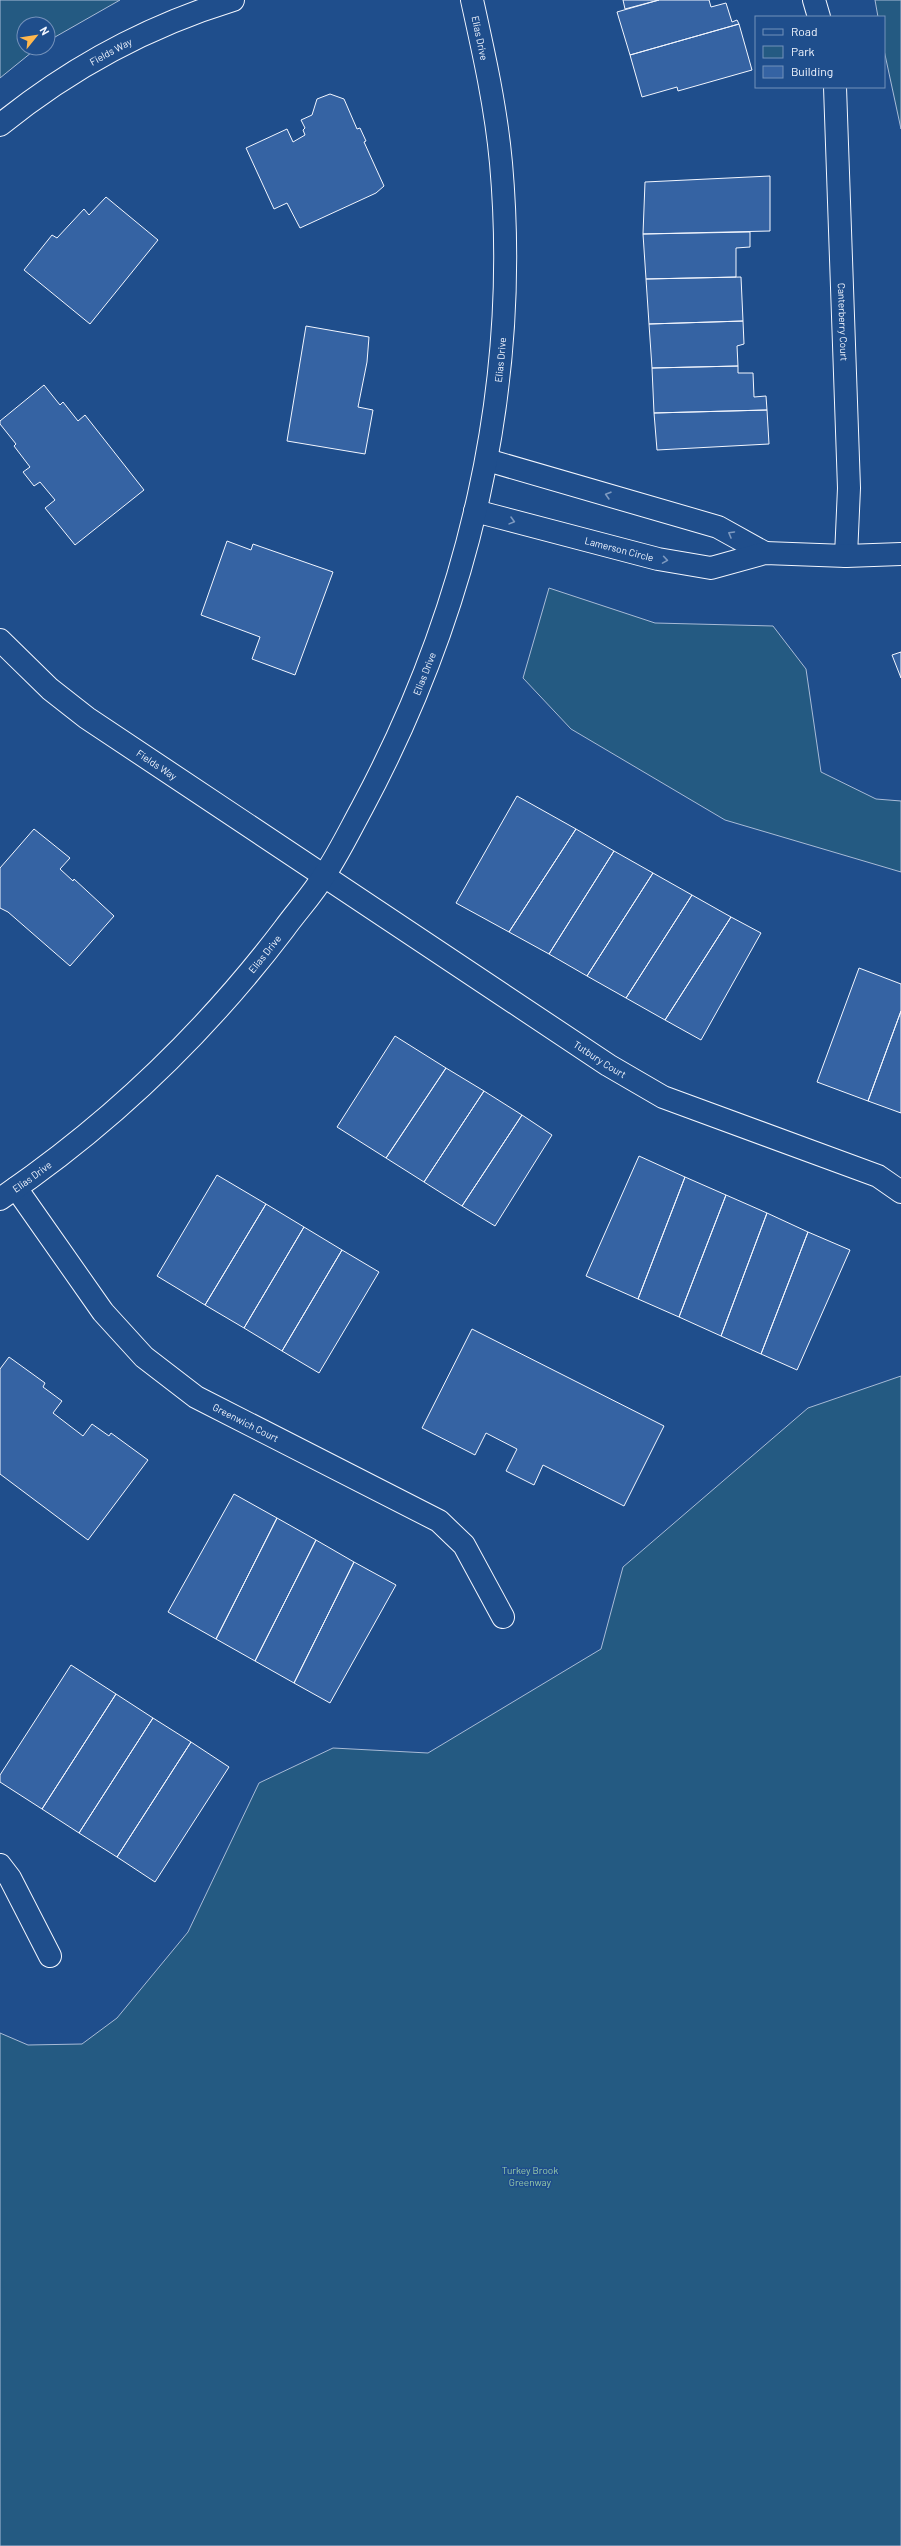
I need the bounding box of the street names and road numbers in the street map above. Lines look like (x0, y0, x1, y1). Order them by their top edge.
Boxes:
street label: Elias Drive (469, 15, 491, 61)
street label: Fields Way (87, 35, 134, 68)
street label: Canterberry Court (836, 283, 851, 362)
street label: Elias Drive (492, 337, 508, 383)
street label: Lamerson Circle (583, 534, 655, 564)
street label: Elias Drive (410, 650, 438, 697)
street label: Fields Way (134, 747, 180, 783)
street label: Elias Drive (246, 932, 283, 975)
street label: Tutbury Court (571, 1038, 629, 1080)
street label: Elias Drive (10, 1158, 54, 1195)
street label: Greenwich Court (211, 1401, 281, 1444)

